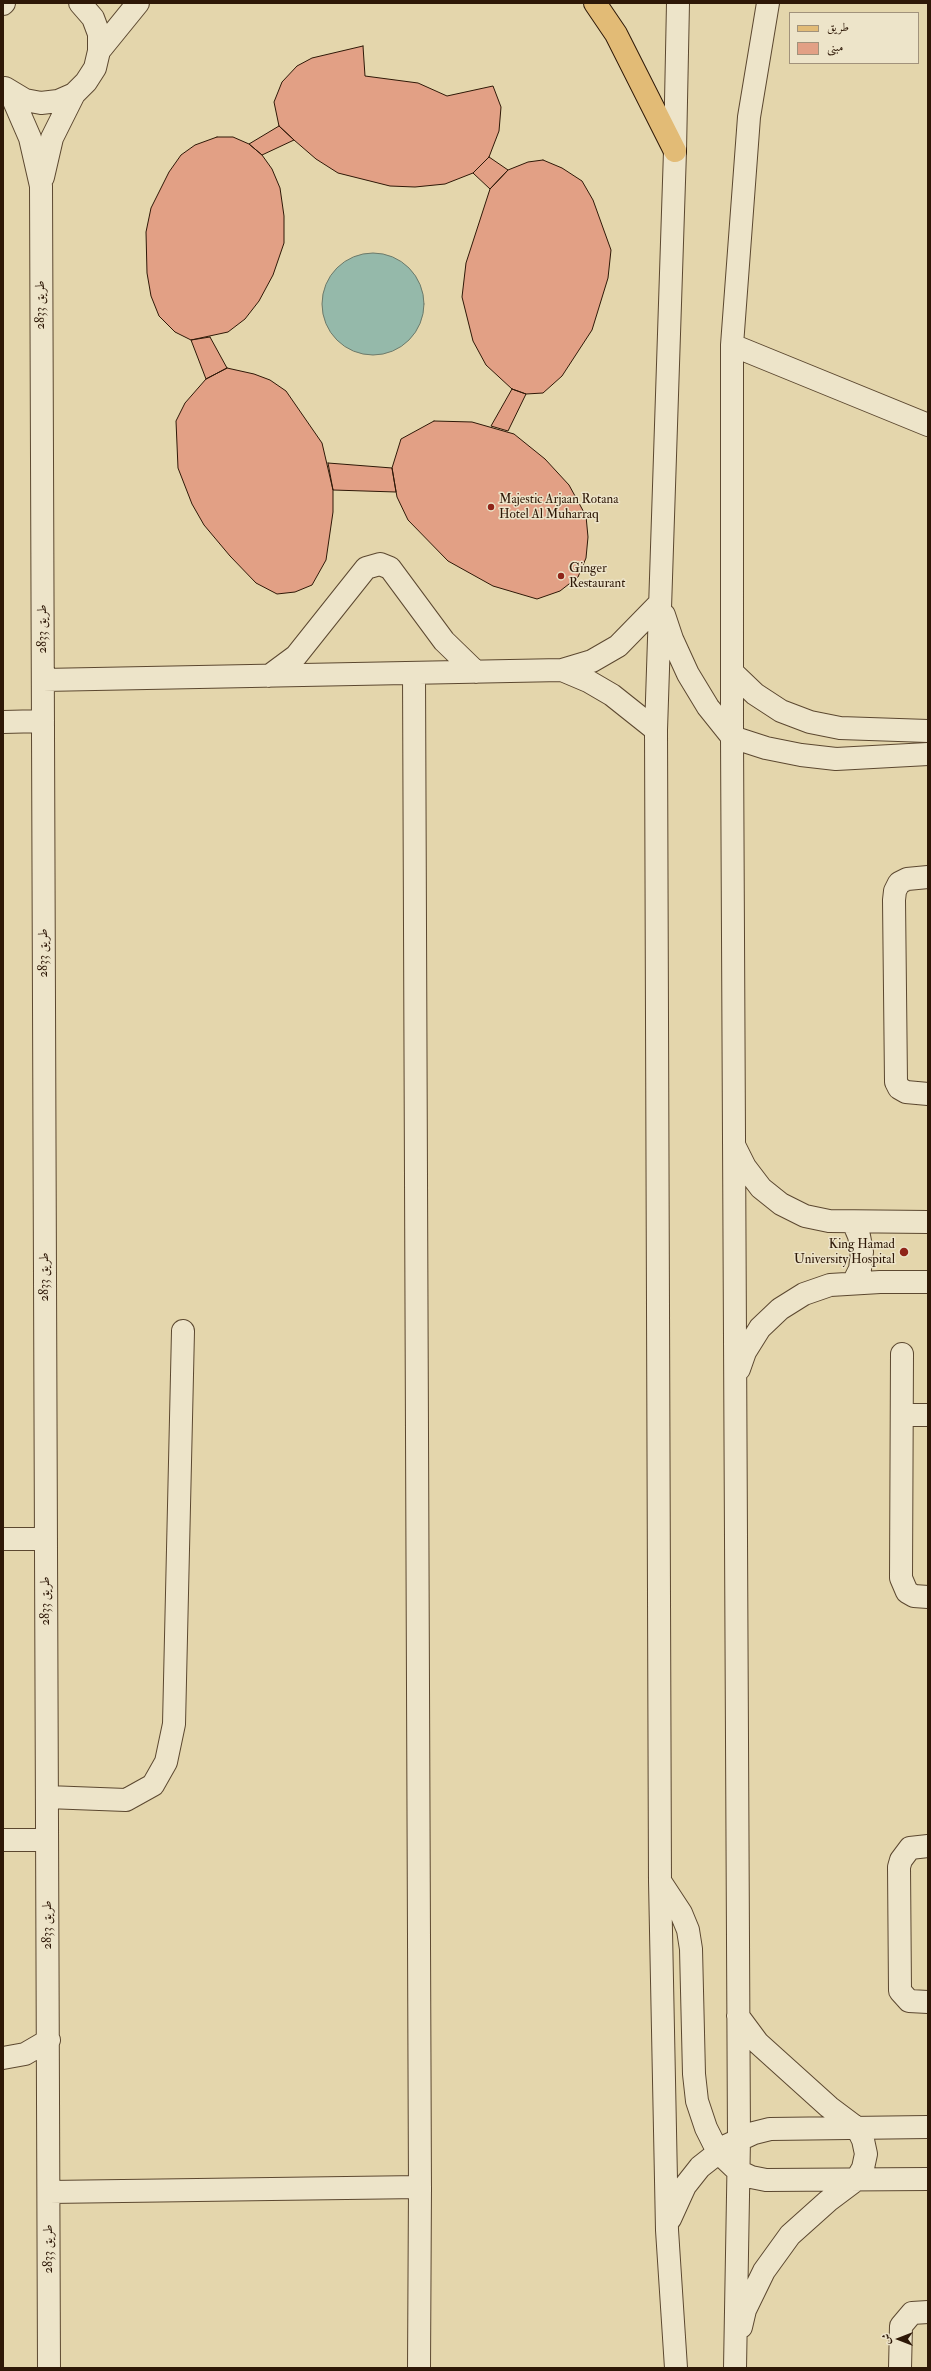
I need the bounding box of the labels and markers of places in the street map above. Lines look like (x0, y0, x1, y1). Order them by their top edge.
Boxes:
place label: Majestic Arjaan Rotana Hotel Al Muharraq (499, 492, 619, 523)
marker: Majestic Arjaan Rotana Hotel Al Muharraq (486, 502, 496, 512)
place label: Ginger Restaurant (569, 561, 625, 592)
marker: Ginger Restaurant (556, 571, 566, 581)
place label: King Hamad University Hospital (794, 1237, 895, 1268)
marker: King Hamad University Hospital (898, 1246, 910, 1258)

